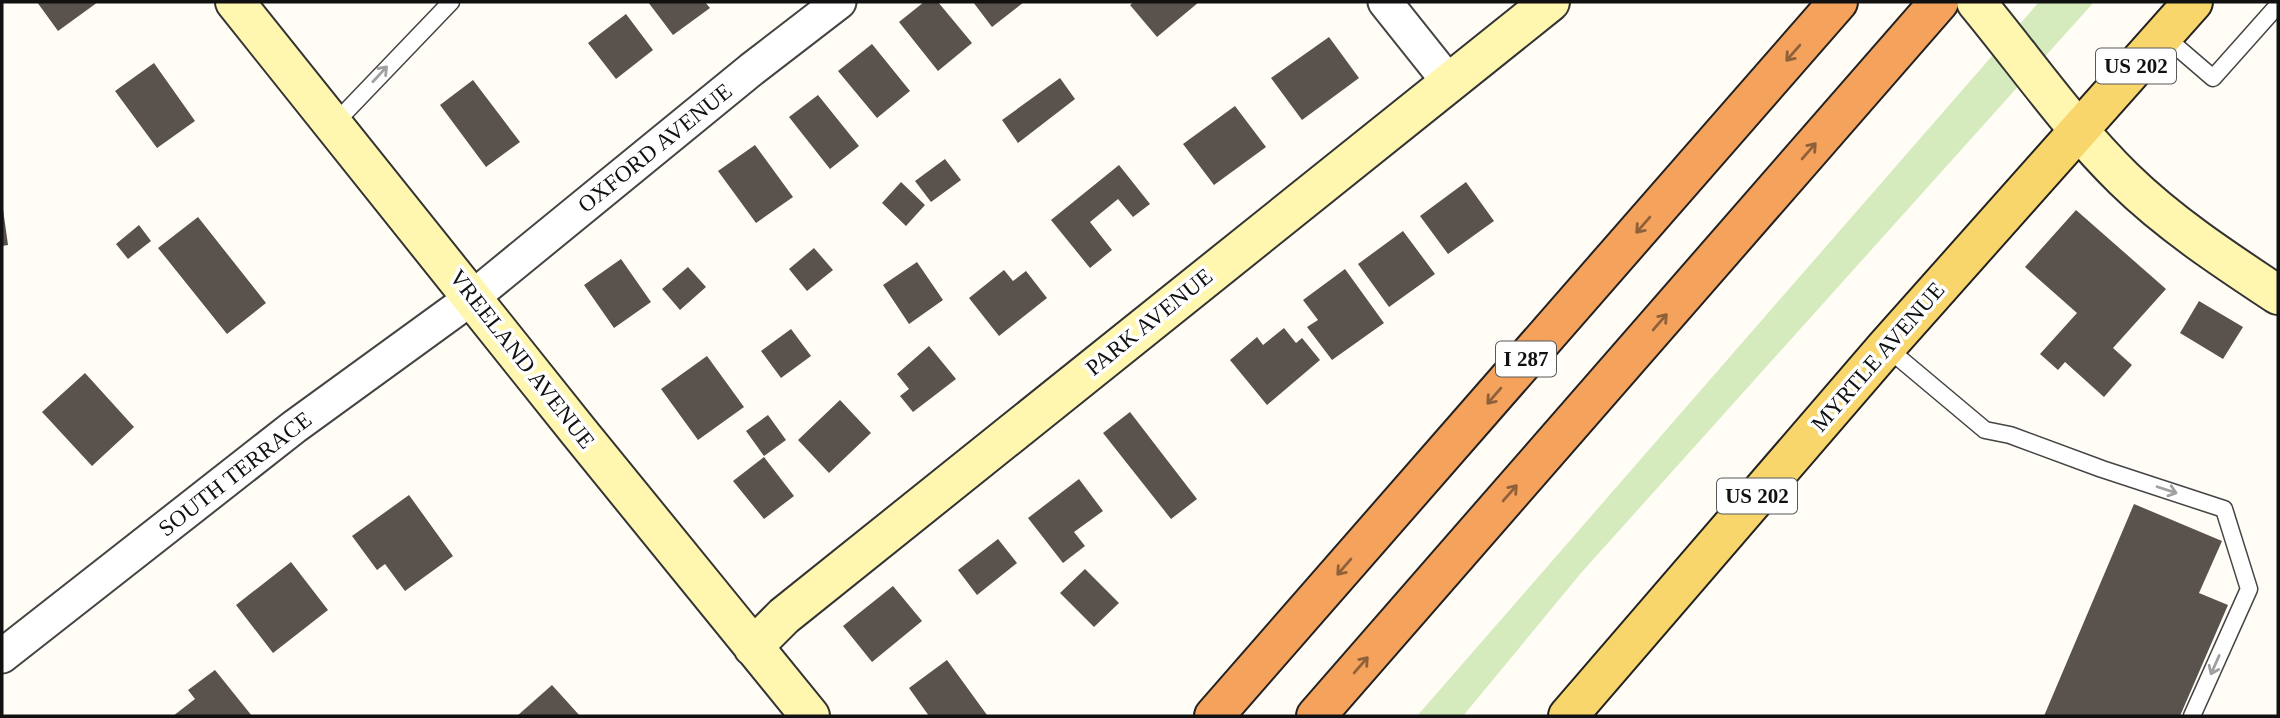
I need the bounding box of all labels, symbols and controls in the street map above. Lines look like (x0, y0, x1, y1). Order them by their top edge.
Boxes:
one-way arrow (1785, 44, 1801, 62)
road number: US 202 (2096, 48, 2176, 84)
one-way arrow (372, 66, 389, 83)
street label: OXFORD AVENUE (573, 78, 737, 218)
one-way arrow (1801, 142, 1817, 160)
one-way arrow (1636, 215, 1652, 233)
street label: PARK AVENUE (1081, 263, 1217, 381)
street label: VREELAND AVENUE (444, 265, 600, 453)
street label: MYRTLE AVENUE (1806, 277, 1950, 437)
one-way arrow (1652, 313, 1668, 331)
road number: I 287 (1496, 342, 1556, 376)
one-way arrow (1486, 387, 1502, 405)
street label: SOUTH TERRACE (154, 407, 316, 541)
road number: US 202 (1717, 478, 1797, 514)
one-way arrow (1502, 485, 1518, 503)
one-way arrow (2155, 485, 2177, 497)
one-way arrow (1336, 558, 1352, 576)
one-way arrow (2207, 655, 2220, 676)
one-way arrow (1353, 656, 1369, 674)

